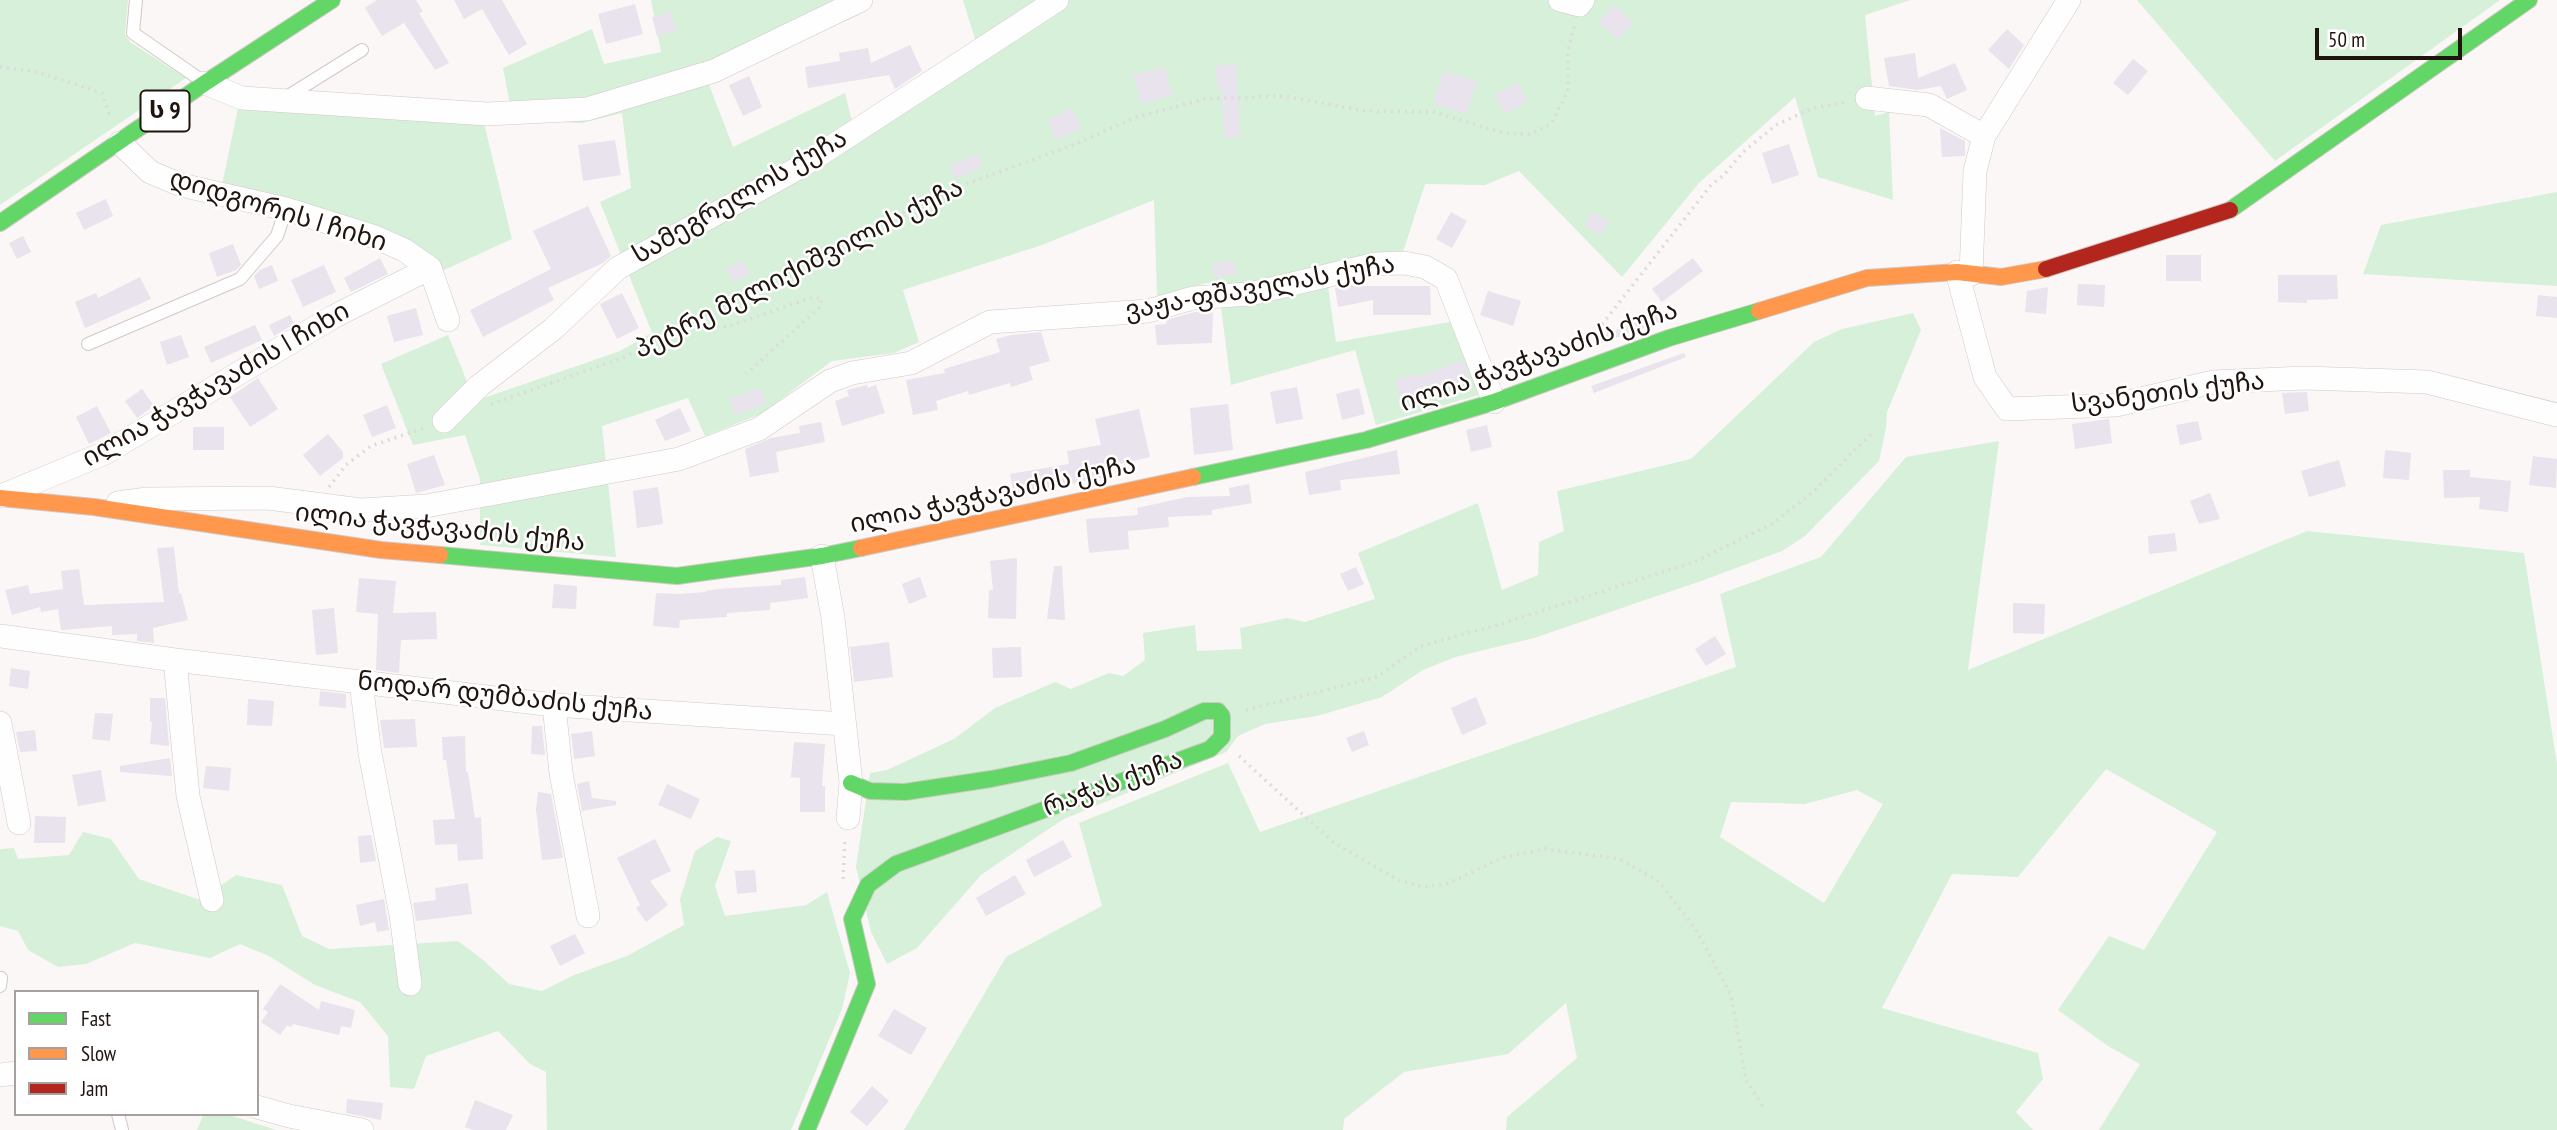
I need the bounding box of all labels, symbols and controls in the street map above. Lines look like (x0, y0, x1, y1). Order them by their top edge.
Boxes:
scale bar (2319, 14, 2466, 58)
text: 50 m (2328, 26, 2365, 53)
road number: ს 9 (140, 90, 190, 132)
street label: სამეგრელოს ქუჩა (627, 123, 853, 271)
street label: დიდგორის I ჩიხი (166, 163, 390, 259)
street label: პეტრე მელიქიშვილის ქუჩა (629, 172, 969, 366)
street label: ვაჟა-ფშაველას ქუჩა (1123, 249, 1397, 327)
street label: ილია ჭავჭავაძის ქუჩა (1396, 295, 1682, 419)
street label: ილია ჭავჭავაძის I ჩიხი (77, 296, 355, 474)
street label: სვანეთის ქუჩა (2070, 366, 2266, 420)
street label: ილია ჭავჭავაძის ქუჩა (847, 449, 1139, 541)
street label: ილია ჭავჭავაძის ქუჩა (293, 497, 587, 559)
street label: ნოდარ დუმბაძის ქუჩა (356, 666, 654, 728)
street label: რაჭას ქუჩა (1039, 744, 1187, 824)
legend (14, 990, 259, 1116)
text: Fast (81, 1005, 111, 1032)
text: Slow (81, 1040, 116, 1067)
text: Jam (81, 1075, 108, 1102)

